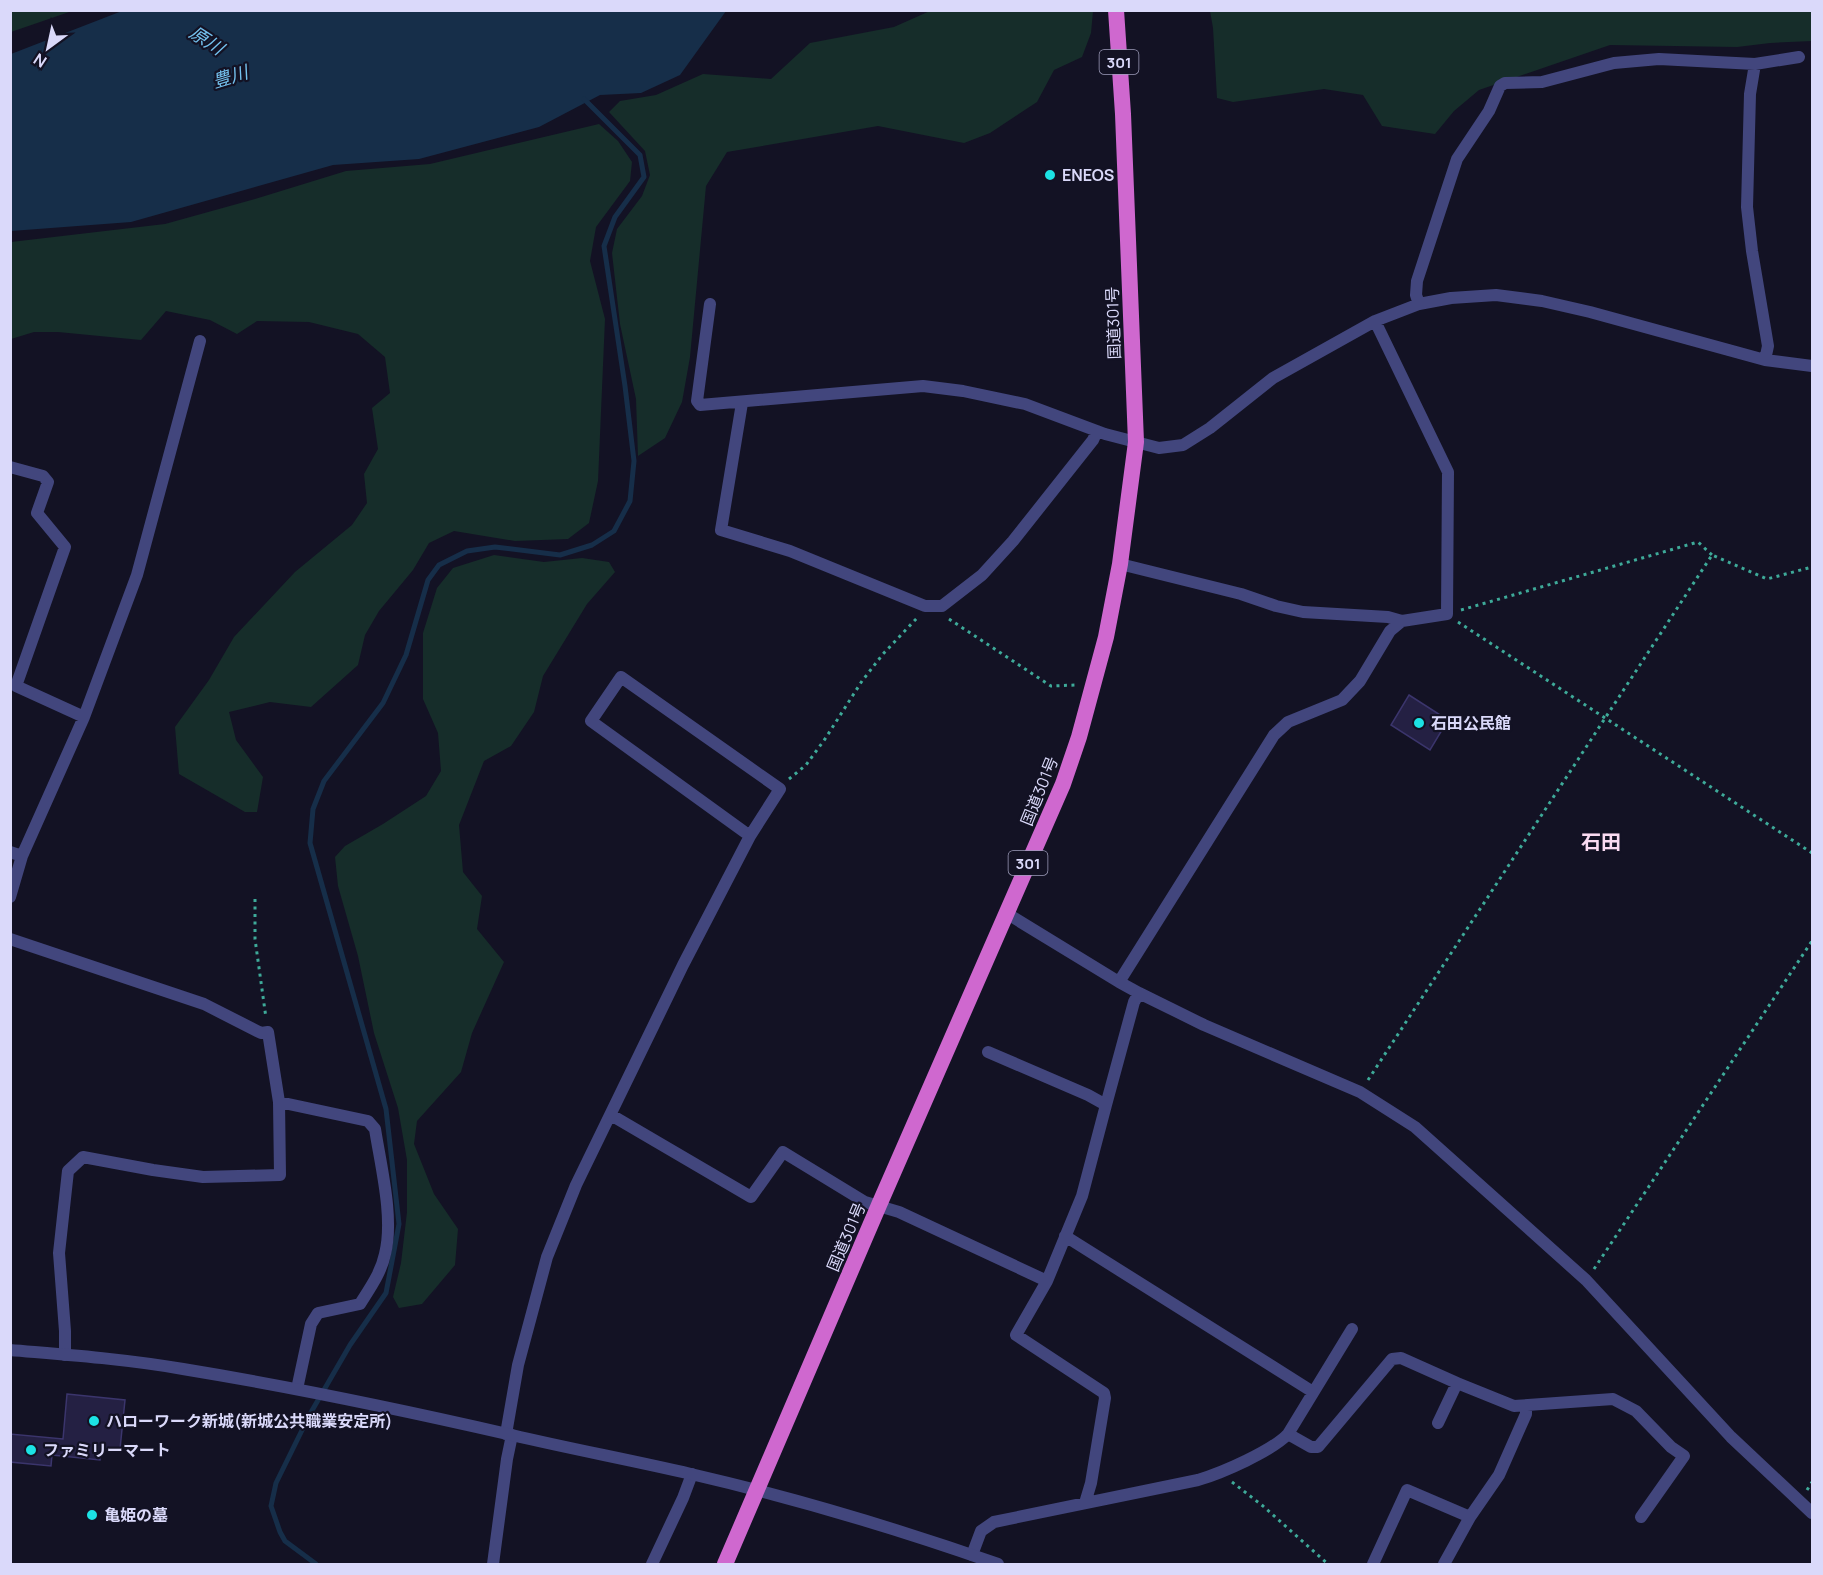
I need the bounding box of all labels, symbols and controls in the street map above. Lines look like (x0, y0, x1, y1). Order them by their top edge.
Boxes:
north arrow (18, 18, 78, 78)
water label: 原川 (185, 20, 230, 61)
text: N (29, 48, 51, 73)
road number: 301 (1100, 50, 1138, 74)
water label: 豊川 (209, 59, 253, 93)
place label: ENEOS (1062, 164, 1114, 186)
marker: ENEOS (1043, 168, 1057, 182)
street label: 国道301号 (1101, 286, 1125, 360)
place label: 石田公民館 (1431, 712, 1511, 734)
marker: 石田公民館 (1412, 716, 1426, 730)
street label: 国道301号 (1015, 753, 1063, 829)
district label: 石田 (1581, 828, 1621, 855)
road number: 301 (1008, 851, 1048, 875)
street label: 国道301号 (822, 1199, 870, 1275)
place label: ハローワーク新城(新城公共職業安定所) (106, 1410, 393, 1432)
marker: ハローワーク新城(新城公共職業安定所) (87, 1414, 101, 1428)
place label: ファミリーマート (43, 1439, 171, 1461)
marker: ファミリーマート (24, 1443, 38, 1457)
place label: 亀姫の墓 (104, 1504, 168, 1526)
marker: 亀姫の墓 (85, 1508, 99, 1522)

